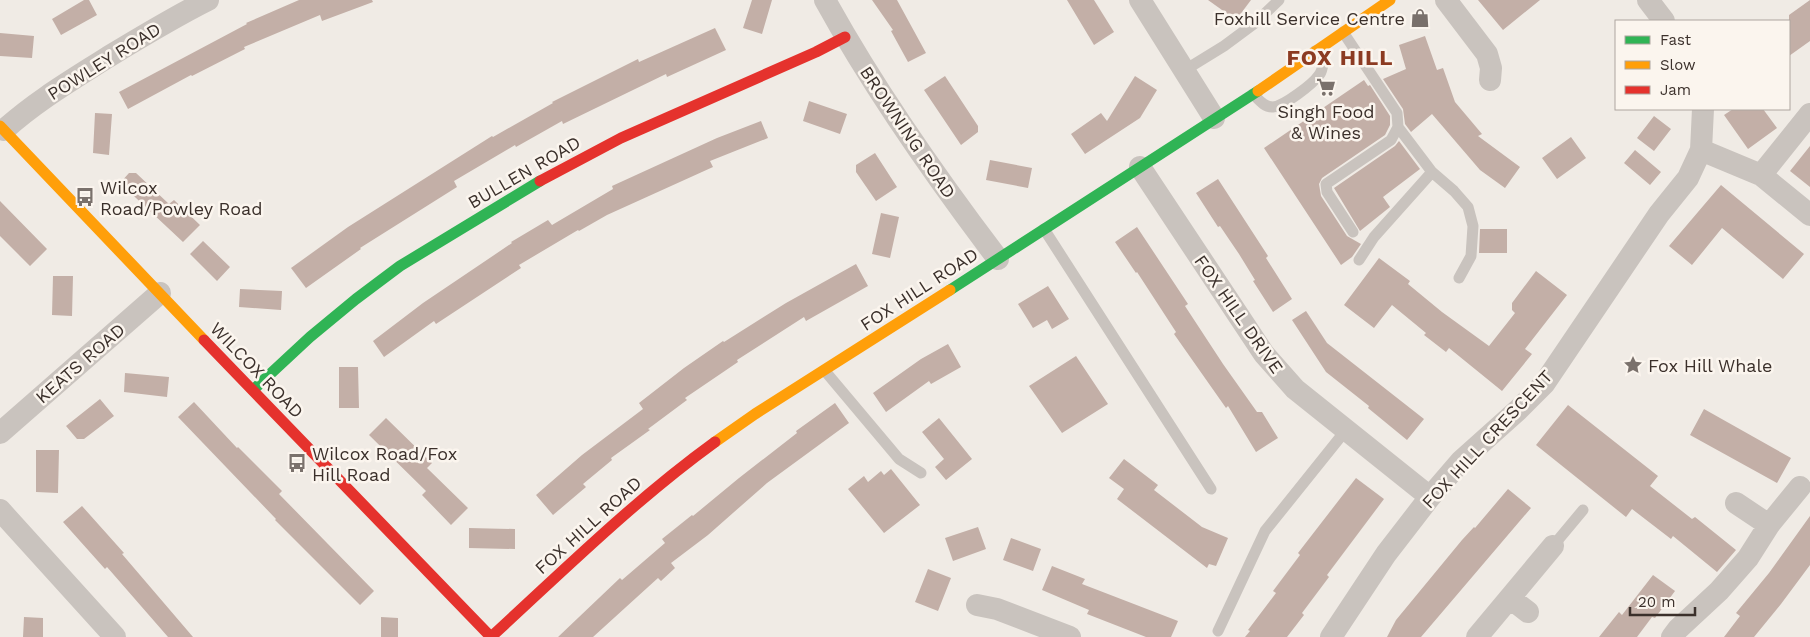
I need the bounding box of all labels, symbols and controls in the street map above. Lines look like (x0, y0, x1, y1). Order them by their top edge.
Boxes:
shop icon: Foxhill Service Centre (1409, 7, 1431, 29)
place label: Foxhill Service Centre (1214, 8, 1405, 29)
street label: POWLEY ROAD (44, 18, 164, 104)
legend (1615, 20, 1790, 110)
text: Fast (1660, 31, 1692, 49)
district label: FOX HILL (1286, 45, 1394, 70)
text: Slow (1660, 56, 1696, 74)
street label: BROWNING ROAD (856, 62, 960, 202)
supermarket icon: Singh Food & Wines (1315, 76, 1337, 98)
text: Jam (1660, 81, 1691, 99)
place label: Singh Food & Wines (1277, 101, 1375, 143)
street label: BULLEN ROAD (464, 131, 584, 213)
place label: Wilcox Road/Powley Road (100, 177, 263, 219)
bus stop icon: Wilcox Road/Powley Road (74, 186, 96, 208)
street label: FOX HILL ROAD (856, 243, 982, 335)
street label: FOX HILL DRIVE (1190, 251, 1288, 377)
street label: WILCOX ROAD (206, 318, 308, 422)
street label: KEATS ROAD (31, 319, 129, 407)
place icon: Fox Hill Whale (1622, 354, 1644, 376)
place label: Fox Hill Whale (1648, 355, 1772, 376)
street label: FOX HILL CRESCENT (1417, 365, 1557, 513)
place label: Wilcox Road/Fox Hill Road (312, 443, 457, 485)
bus stop icon: Wilcox Road/Fox Hill Road (286, 452, 308, 474)
street label: FOX HILL ROAD (530, 472, 646, 578)
scale bar (1630, 584, 1695, 616)
text: 20 m (1638, 593, 1676, 611)

